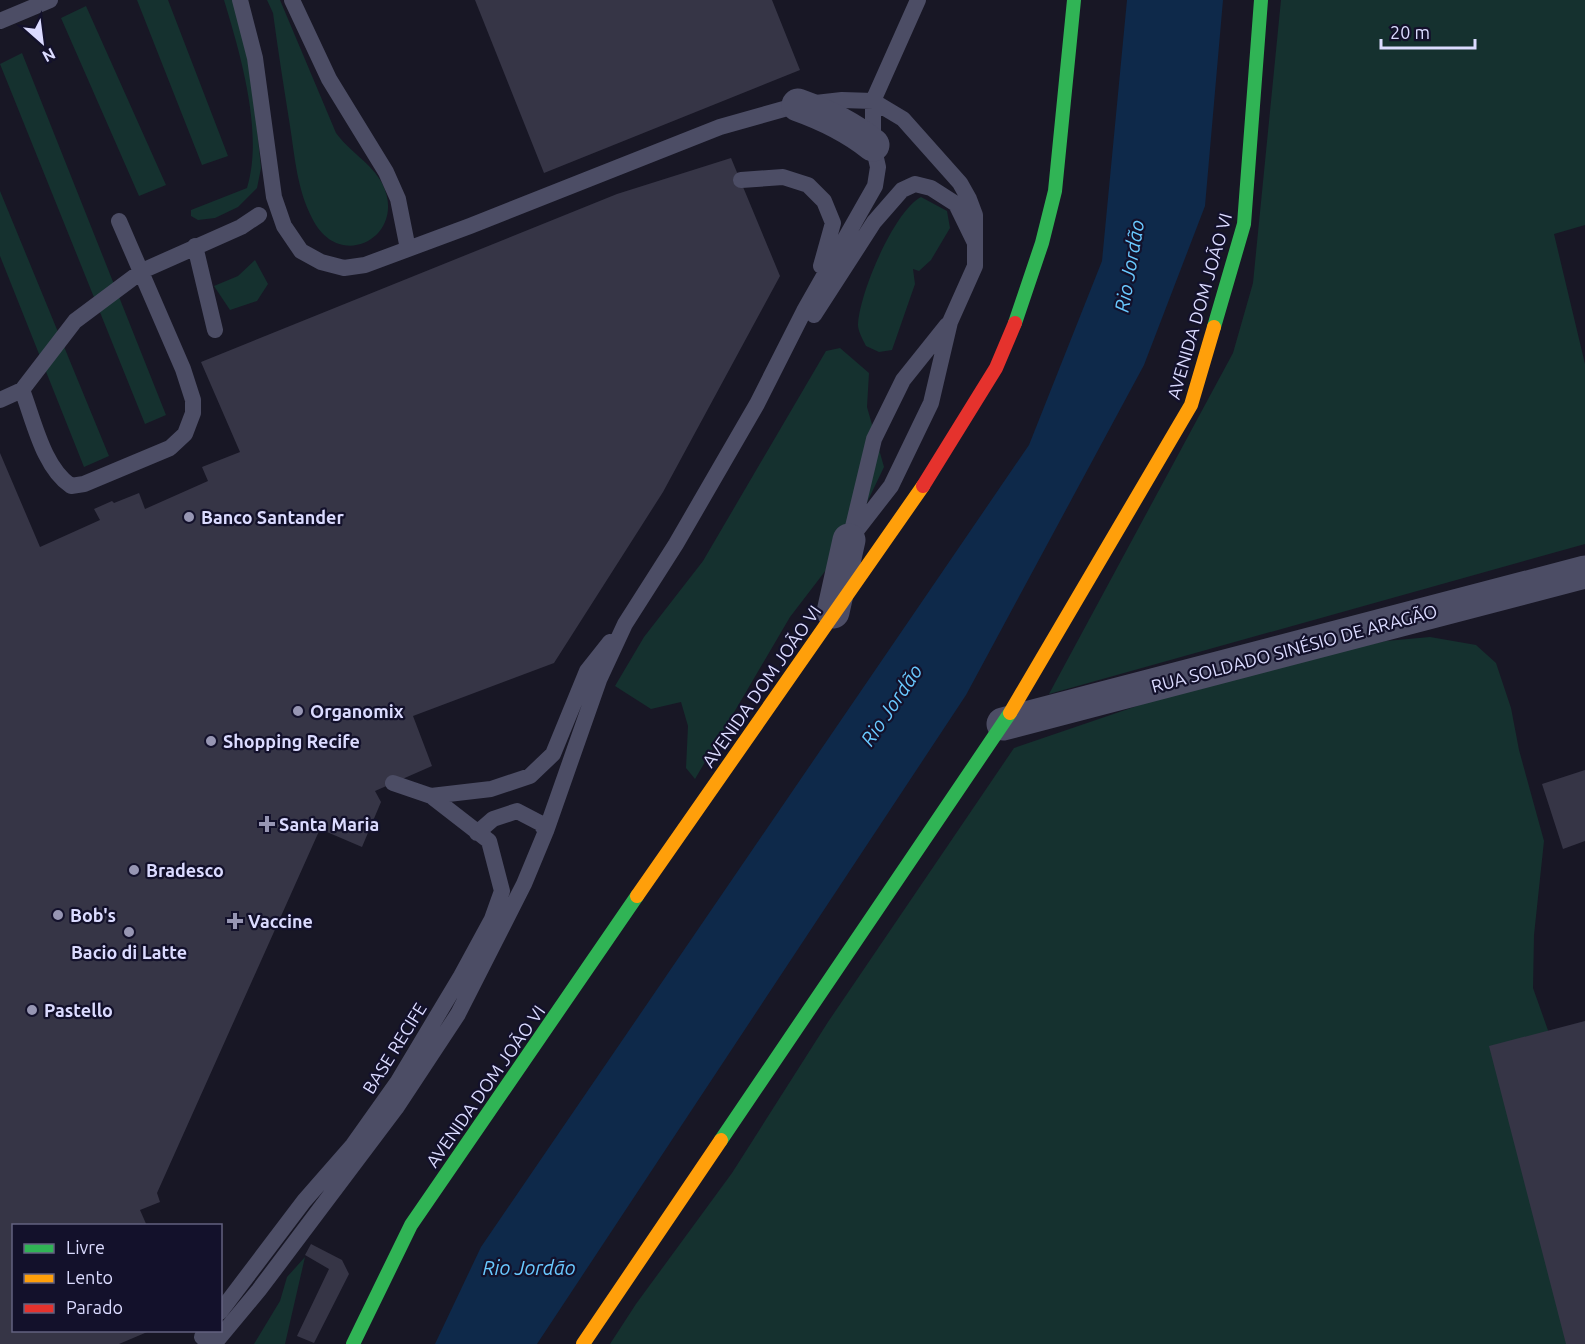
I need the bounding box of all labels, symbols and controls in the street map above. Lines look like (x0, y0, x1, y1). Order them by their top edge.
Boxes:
north arrow (12, 12, 72, 72)
scale bar (1381, 12, 1476, 50)
text: 20 m (1390, 22, 1430, 42)
text: N (40, 44, 59, 66)
street label: AVENIDA DOM JOÃO VI (1162, 210, 1235, 401)
water label: Rio Jordão (1110, 218, 1148, 314)
place label: Banco Santander (201, 507, 344, 527)
marker: Banco Santander (182, 510, 196, 524)
street label: RUA SOLDADO SINÉSIO DE ARAGÃO (1149, 599, 1439, 696)
street label: AVENIDA DOM JOÃO VI (697, 601, 824, 771)
water label: Rio Jordão (855, 660, 927, 750)
place label: Organomix (310, 701, 404, 721)
marker: Organomix (291, 704, 305, 718)
place label: Shopping Recife (223, 731, 360, 751)
marker: Shopping Recife (204, 734, 218, 748)
place label: Santa Maria (279, 814, 379, 834)
marker: Santa Maria (260, 817, 274, 831)
place label: Bradesco (146, 860, 224, 880)
marker: Bradesco (127, 863, 141, 877)
place label: Bob's (70, 905, 116, 925)
marker: Bob's (51, 908, 65, 922)
place label: Vaccine (248, 911, 313, 931)
marker: Vaccine (226, 912, 244, 930)
marker: Bacio di Latte (122, 925, 136, 939)
place label: Bacio di Latte (71, 942, 187, 962)
street label: BASE RECIFE (358, 999, 430, 1097)
place label: Pastello (44, 1000, 113, 1020)
street label: AVENIDA DOM JOÃO VI (421, 1001, 548, 1171)
marker: Pastello (25, 1003, 39, 1017)
legend (12, 1224, 222, 1332)
text: Livre (66, 1237, 105, 1257)
water label: Rio Jordão (482, 1256, 576, 1279)
text: Lento (66, 1267, 113, 1287)
text: Parado (66, 1297, 123, 1317)

